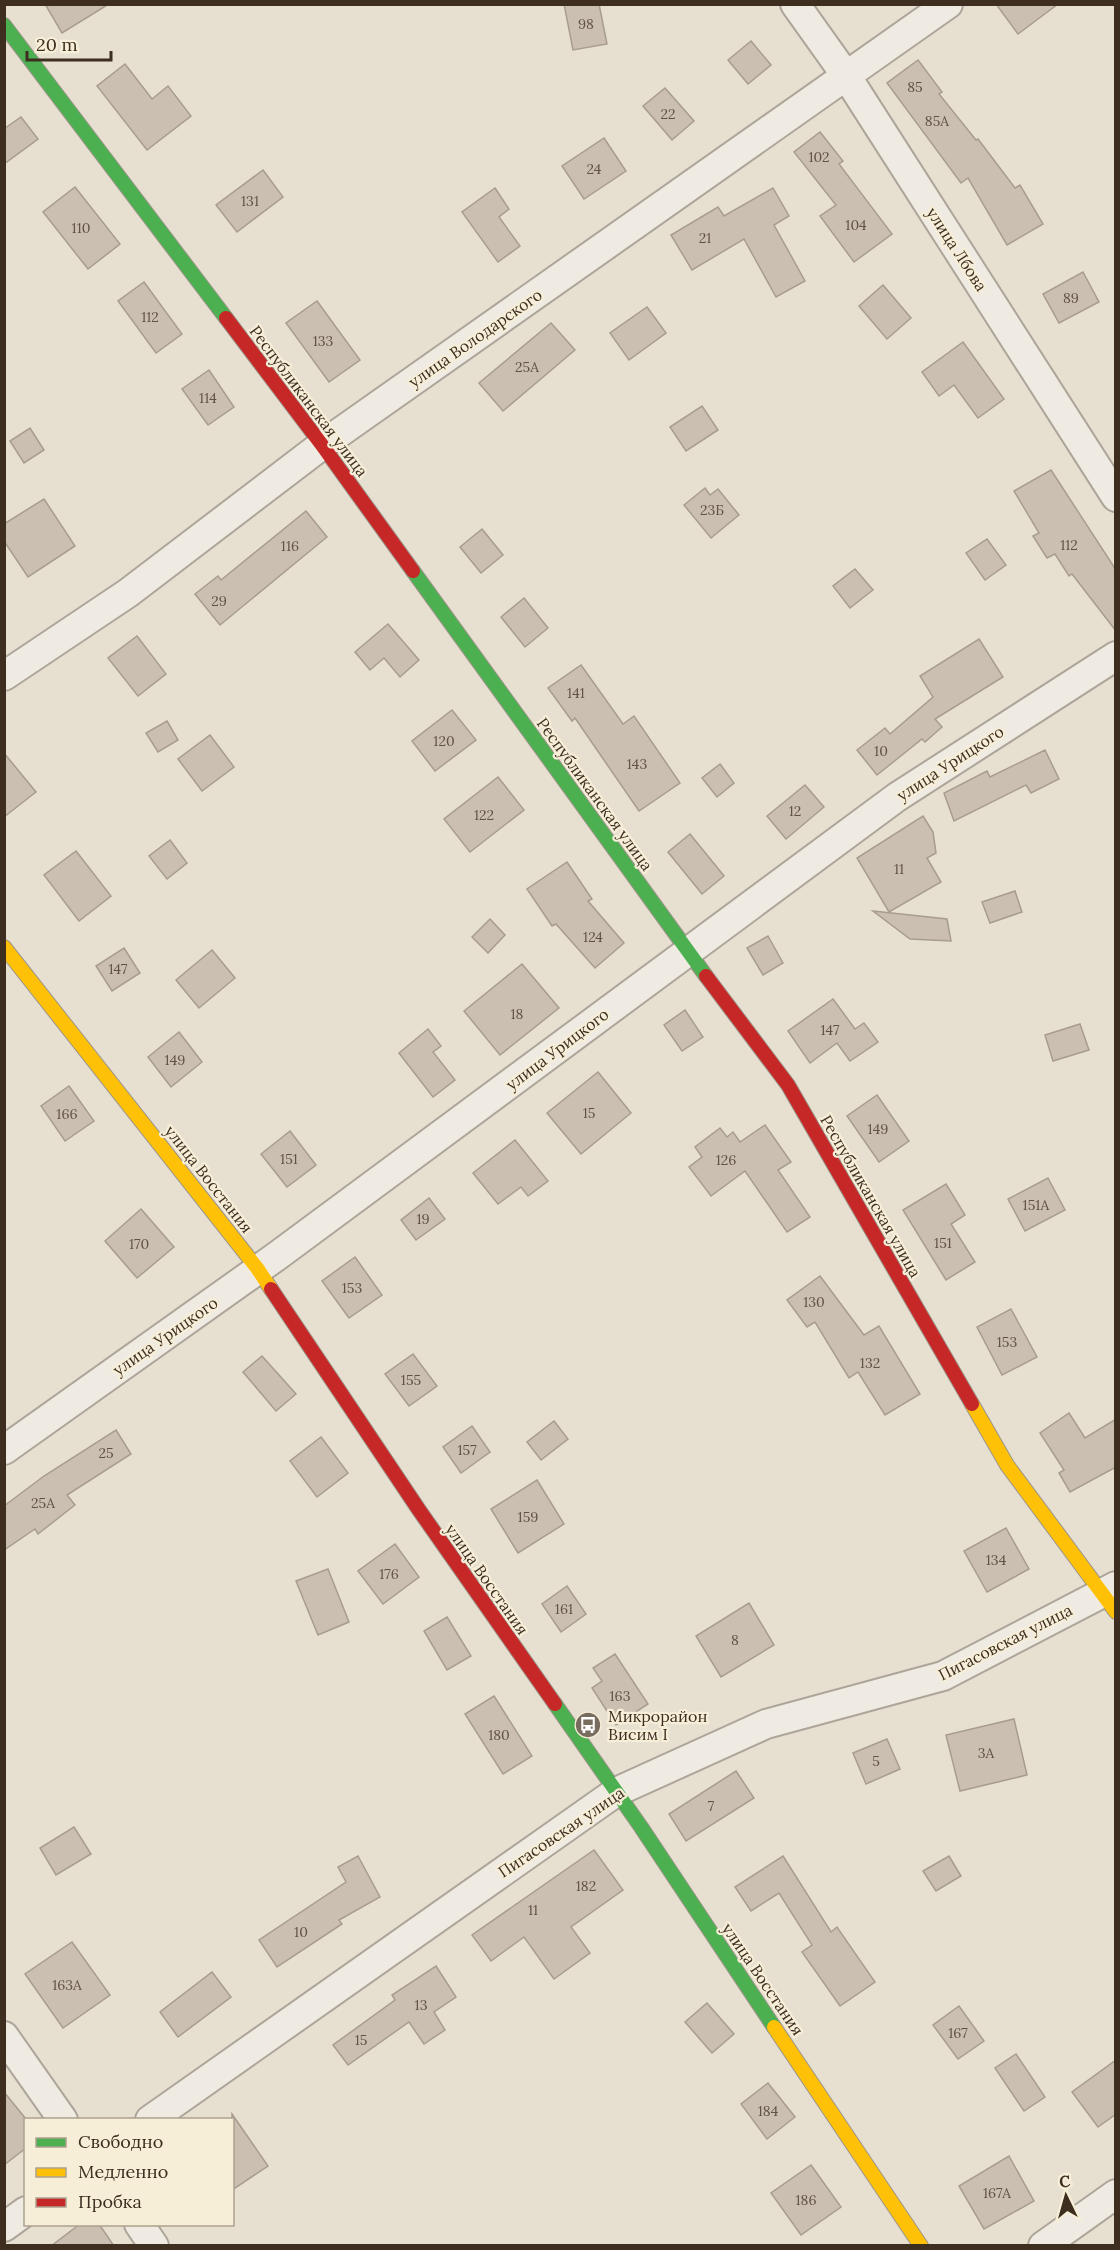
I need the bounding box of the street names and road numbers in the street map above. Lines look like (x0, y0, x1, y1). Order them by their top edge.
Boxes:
street label: улица Лбова (922, 203, 992, 295)
street label: улица Володарского (404, 284, 546, 392)
street label: Республиканская улица (246, 321, 372, 481)
street label: Республиканская улица (533, 714, 657, 874)
street label: улица Урицкого (893, 721, 1007, 805)
street label: улица Урицкого (502, 1004, 612, 1094)
street label: Республиканская улица (816, 1111, 926, 1281)
street label: улица Восстания (161, 1121, 257, 1237)
street label: улица Урицкого (109, 1292, 221, 1380)
street label: улица Восстания (441, 1519, 533, 1639)
street label: Пигасовская улица (935, 1600, 1075, 1684)
street label: Пигасовская улица (494, 1782, 628, 1882)
street label: улица Восстания (718, 1919, 808, 2039)

